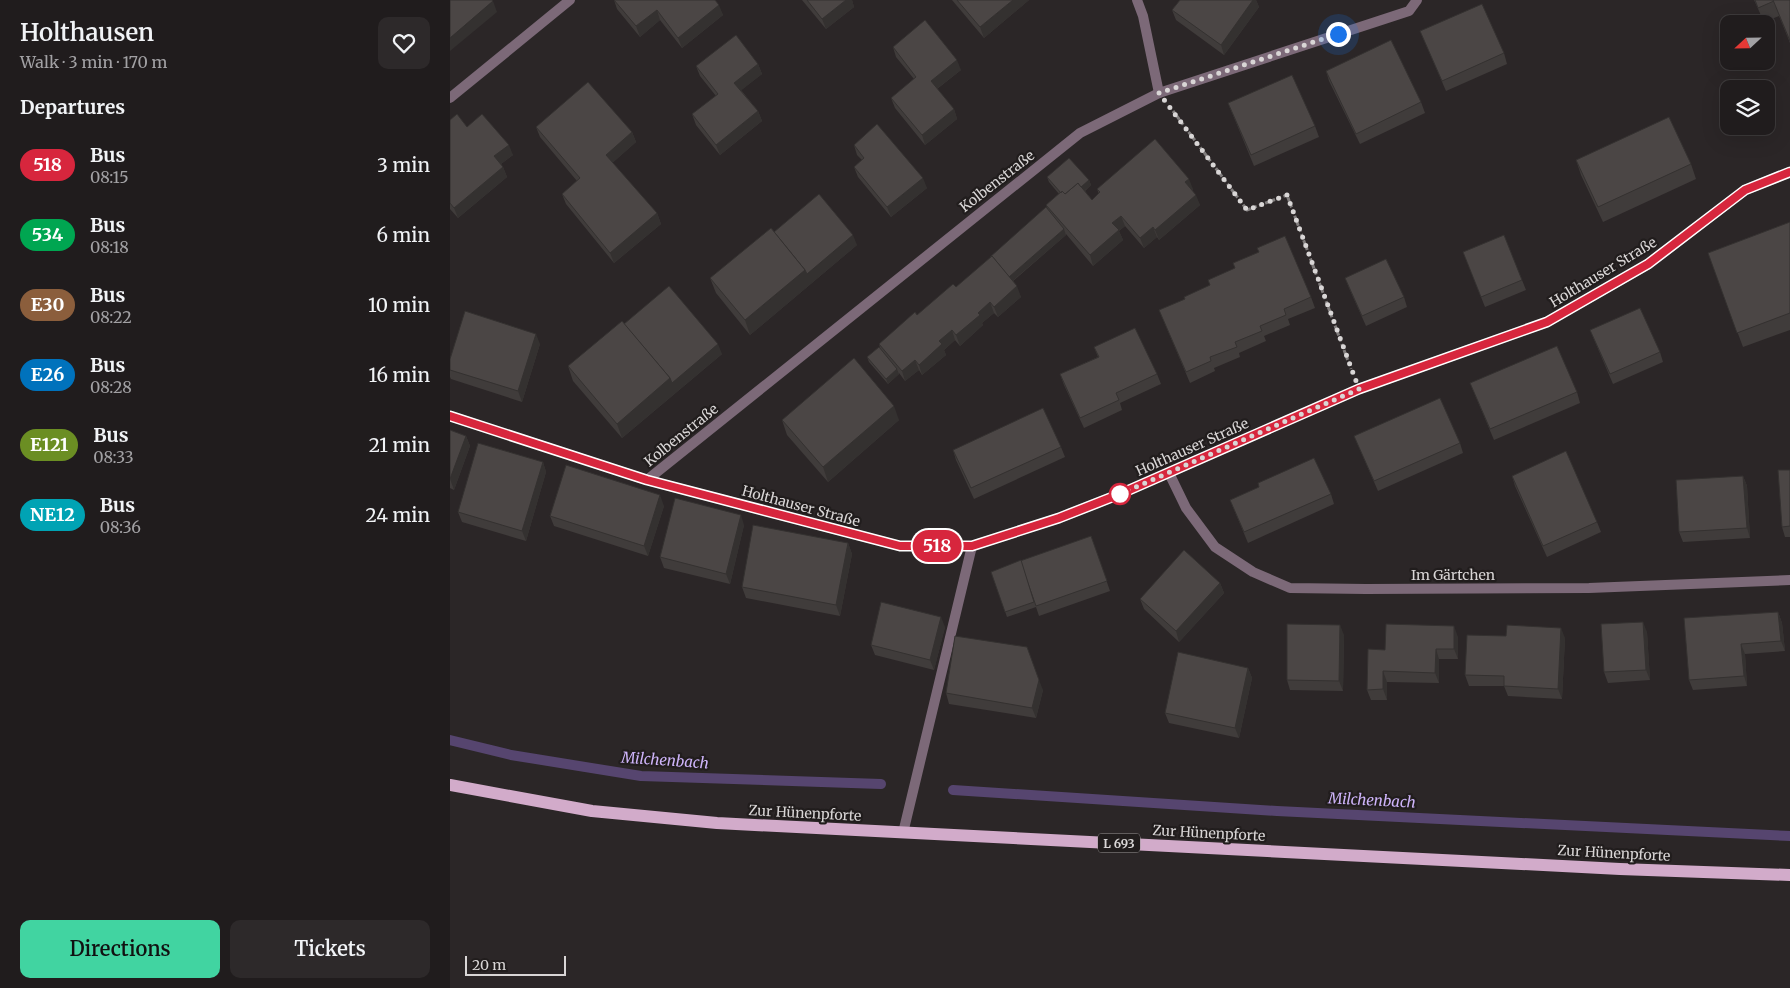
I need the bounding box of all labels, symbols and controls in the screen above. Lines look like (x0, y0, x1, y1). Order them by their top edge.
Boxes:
north arrow (1720, 15, 1775, 70)
map controls (1720, 15, 1775, 135)
text: Holthausen (20, 17, 154, 48)
button: heart (378, 17, 430, 69)
your location (1326, 22, 1351, 47)
text: Walk · 3 min · 170 m (20, 52, 168, 72)
button: layers (1720, 80, 1775, 135)
text: Departures (20, 95, 125, 119)
text: Bus (90, 143, 125, 167)
street label: Kolbenstraße (956, 146, 1038, 216)
text: 518 (33, 153, 62, 176)
text: 3 min (377, 153, 430, 177)
text: 08:15 (90, 167, 129, 187)
text: Bus (90, 213, 125, 237)
text: 534 (32, 223, 63, 246)
text: 6 min (376, 223, 430, 247)
street label: Holthauser Straße (1546, 233, 1660, 311)
text: 08:18 (90, 237, 129, 257)
text: Bus (90, 283, 125, 307)
text: E30 (31, 293, 64, 316)
text: 10 min (368, 293, 430, 317)
text: 08:22 (90, 307, 132, 327)
text: Bus (90, 353, 125, 377)
text: E26 (31, 363, 64, 386)
text: 16 min (369, 363, 430, 387)
text: 08:28 (90, 377, 132, 397)
street label: Kolbenstraße (640, 400, 722, 470)
street label: Holthauser Straße (1133, 414, 1251, 480)
text: Bus (93, 423, 129, 447)
text: E121 (30, 433, 68, 456)
text: 21 min (369, 433, 430, 457)
text: 08:33 (93, 447, 134, 467)
street label: Holthauser Straße (740, 482, 862, 530)
unlabelled marker (1109, 483, 1131, 505)
text: Bus (100, 493, 135, 517)
text: NE12 (30, 503, 75, 526)
text: 24 min (365, 503, 430, 527)
text: 08:36 (100, 517, 141, 537)
line badge: 518 (908, 530, 966, 562)
text: 518 (923, 534, 951, 557)
street label: Im Gärtchen (1411, 566, 1495, 584)
water label: Milchenbach (620, 747, 709, 773)
water label: Milchenbach (1327, 788, 1416, 812)
street label: Zur Hünenpforte (748, 801, 862, 825)
street label: Zur Hünenpforte (1152, 821, 1266, 845)
road number: L 693 (1098, 834, 1140, 852)
street label: Zur Hünenpforte (1557, 841, 1671, 865)
button: Directions (20, 920, 220, 978)
button: Tickets (230, 920, 430, 978)
scale bar (465, 953, 566, 976)
text: 20 m (472, 956, 506, 974)

